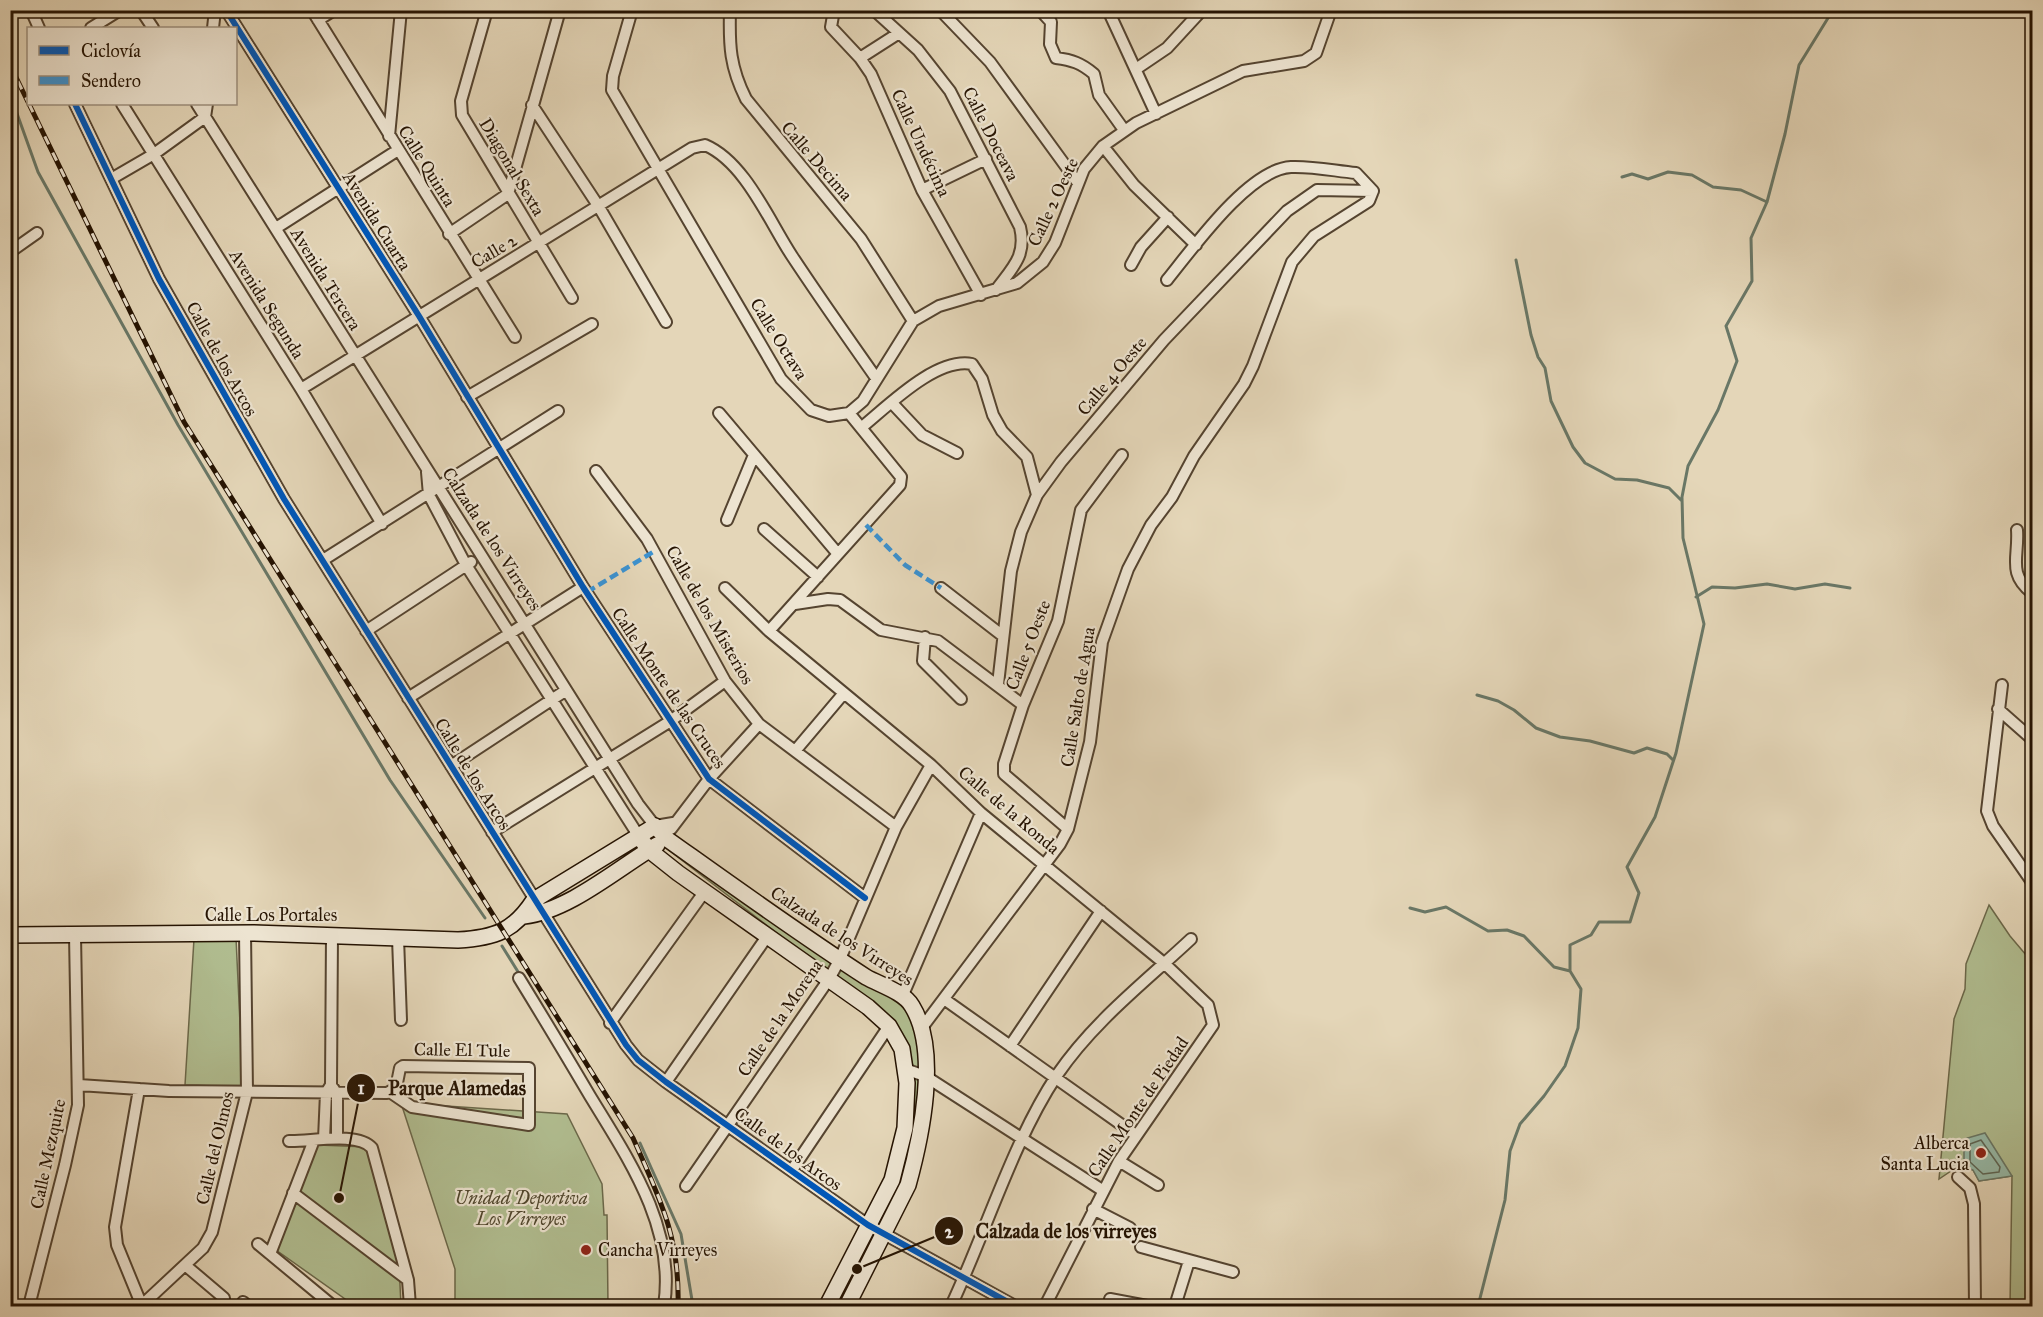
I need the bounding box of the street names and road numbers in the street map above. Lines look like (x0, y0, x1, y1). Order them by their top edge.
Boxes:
street label: Calle Doceava (958, 83, 1024, 185)
street label: Calle Undécima (886, 86, 956, 201)
street label: Diagonal Sexta (473, 114, 550, 221)
street label: Calle Decima (777, 117, 858, 205)
street label: Calle Quinta (393, 121, 461, 211)
street label: Calle 2 Oeste (1023, 154, 1083, 250)
street label: Avenida Cuarta (337, 167, 416, 275)
street label: Avenida Tercera (285, 223, 367, 335)
street label: Calle 2 (467, 229, 521, 273)
street label: Avenida Segunda (223, 244, 310, 364)
street label: Calle Octava (745, 294, 813, 384)
street label: Calle de los Arcos (181, 298, 263, 420)
street label: Calle 4 Oeste (1073, 332, 1151, 420)
street label: Calzada de los Virreyes (437, 463, 547, 615)
street label: Calle de los Misterios (661, 541, 759, 689)
street label: Calle 5 Oeste (1001, 597, 1055, 693)
street label: Calle Monte de las Cruces (607, 603, 731, 773)
street label: Calle Salto de Agua (1056, 625, 1101, 769)
street label: Calle de los Arcos (430, 714, 516, 834)
street label: Calle de la Ronda (954, 761, 1065, 859)
street label: Calzada de los Virreyes (766, 881, 918, 991)
street label: Calle Los Portales (205, 904, 337, 926)
street label: Calle de la Morena (733, 955, 828, 1081)
street label: Calle Monte de Piedad (1083, 1033, 1193, 1181)
street label: Calle El Tule (414, 1038, 510, 1062)
street label: Calle del Olmos (191, 1089, 239, 1207)
street label: Calle Mezquite (26, 1097, 71, 1211)
street label: Calle de los Arcos (730, 1103, 846, 1195)

